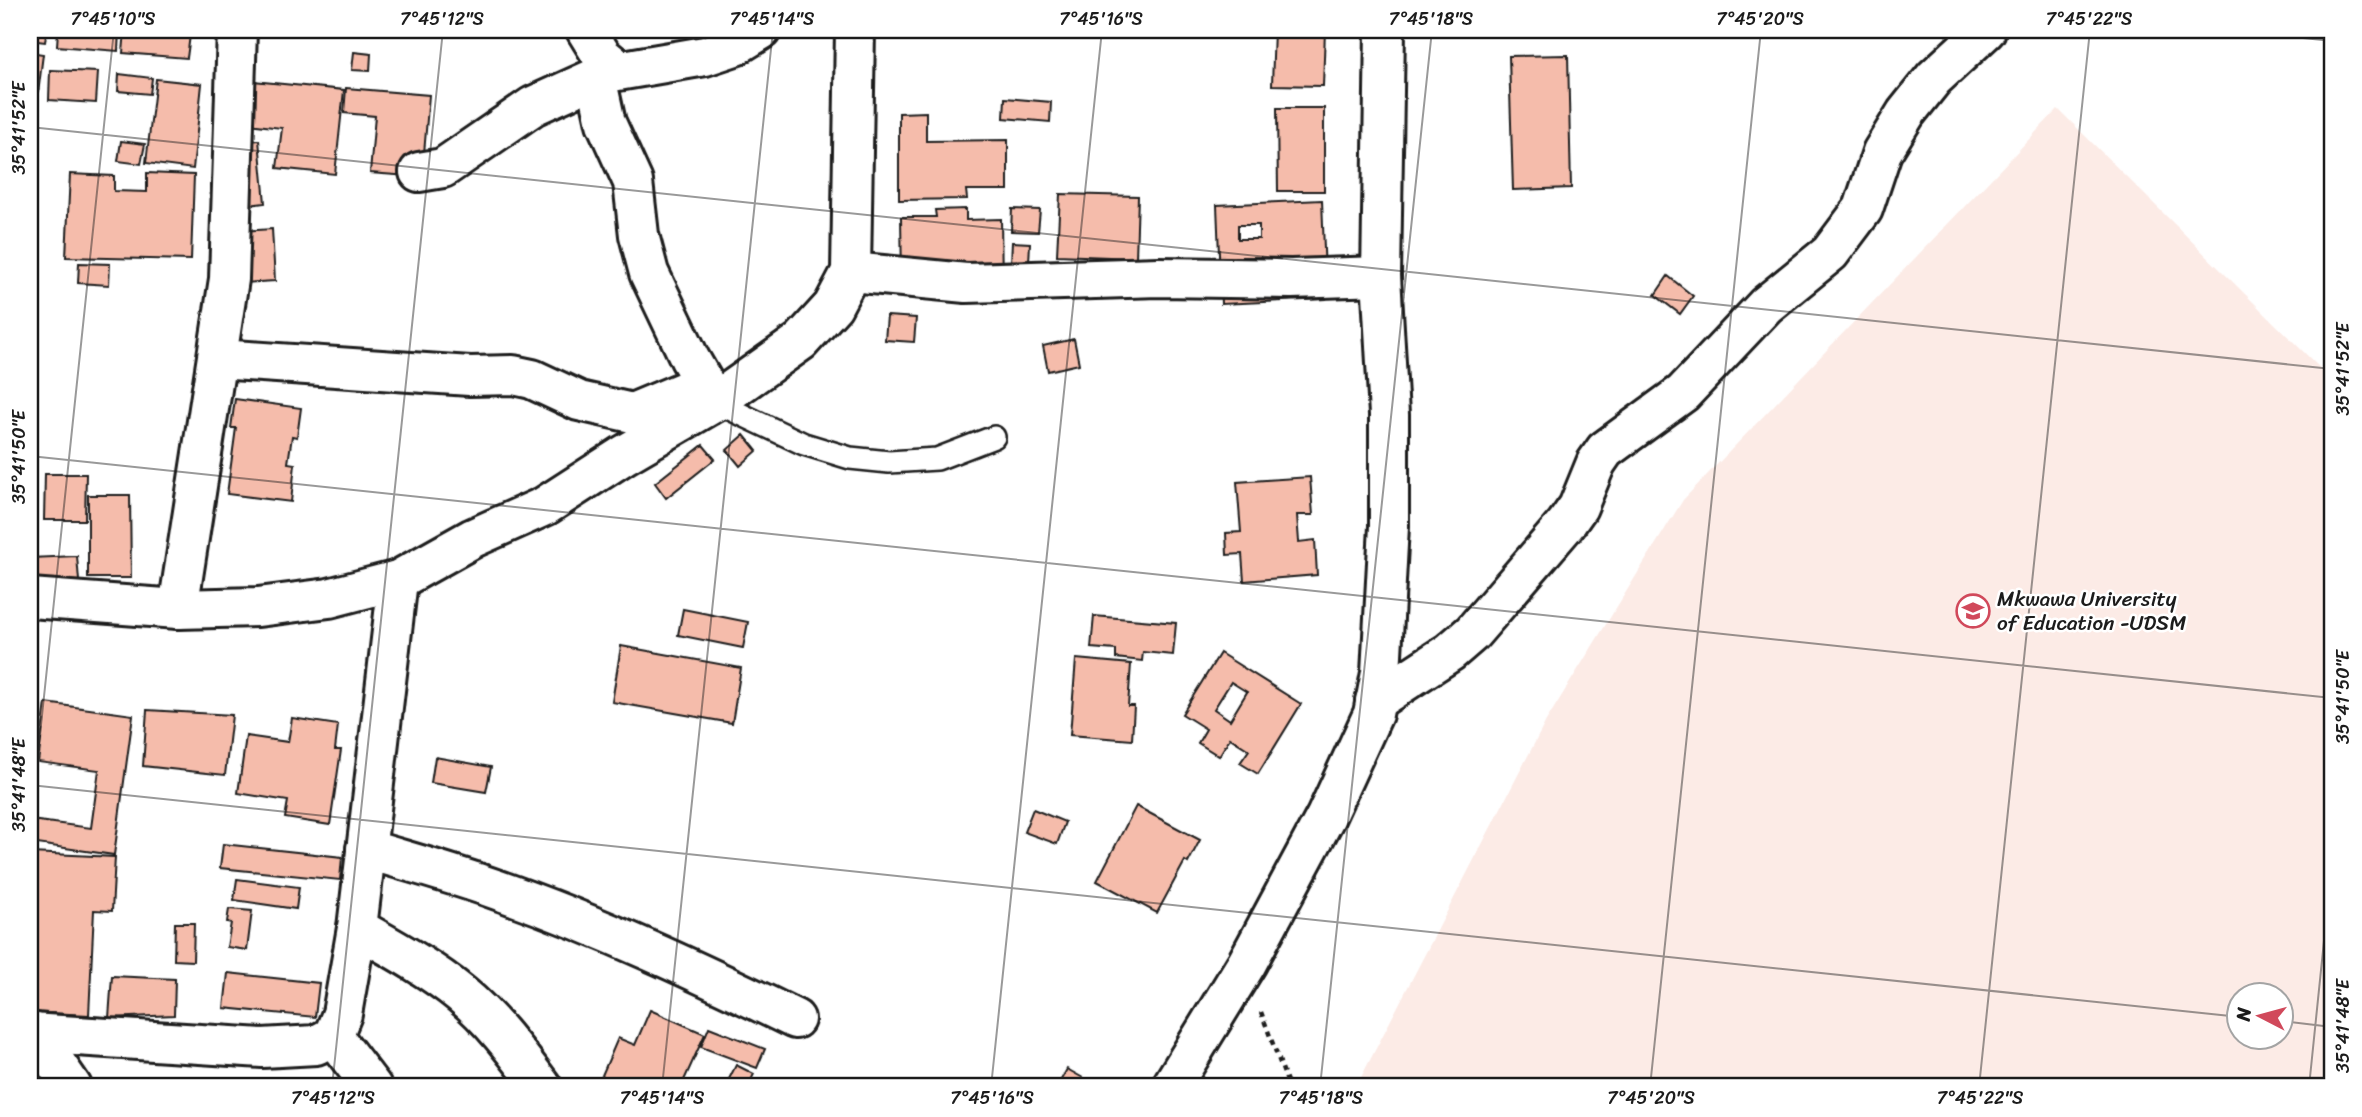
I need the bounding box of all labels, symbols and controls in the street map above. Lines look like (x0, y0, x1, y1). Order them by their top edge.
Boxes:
text: 7°45'10"S (71, 3, 155, 35)
text: 7°45'12"S (400, 3, 484, 35)
text: 7°45'14"S (730, 3, 814, 35)
text: 7°45'16"S (1059, 3, 1143, 35)
text: 7°45'18"S (1389, 3, 1473, 35)
text: 7°45'20"S (1716, 3, 1804, 35)
text: 7°45'22"S (2046, 3, 2132, 35)
text: 35°41'52"E (3, 80, 35, 175)
text: 35°41'52"E (2327, 321, 2359, 416)
text: 35°41'50"E (3, 409, 35, 504)
place label: Mkwawa University of Education -UDSM (1997, 580, 2186, 642)
school or university icon: Mkwawa University of Education -UDSM (1954, 592, 1992, 630)
text: 35°41'50"E (2327, 649, 2359, 744)
text: 35°41'48"E (3, 737, 35, 832)
text: 35°41'48"E (2327, 978, 2359, 1073)
north arrow (2226, 981, 2296, 1050)
text: N (2226, 1005, 2261, 1024)
text: 7°45'12"S (291, 1082, 375, 1114)
text: 7°45'14"S (620, 1082, 704, 1114)
text: 7°45'16"S (950, 1082, 1034, 1114)
text: 7°45'18"S (1279, 1082, 1363, 1114)
text: 7°45'20"S (1607, 1082, 1695, 1114)
text: 7°45'22"S (1937, 1082, 2023, 1114)

